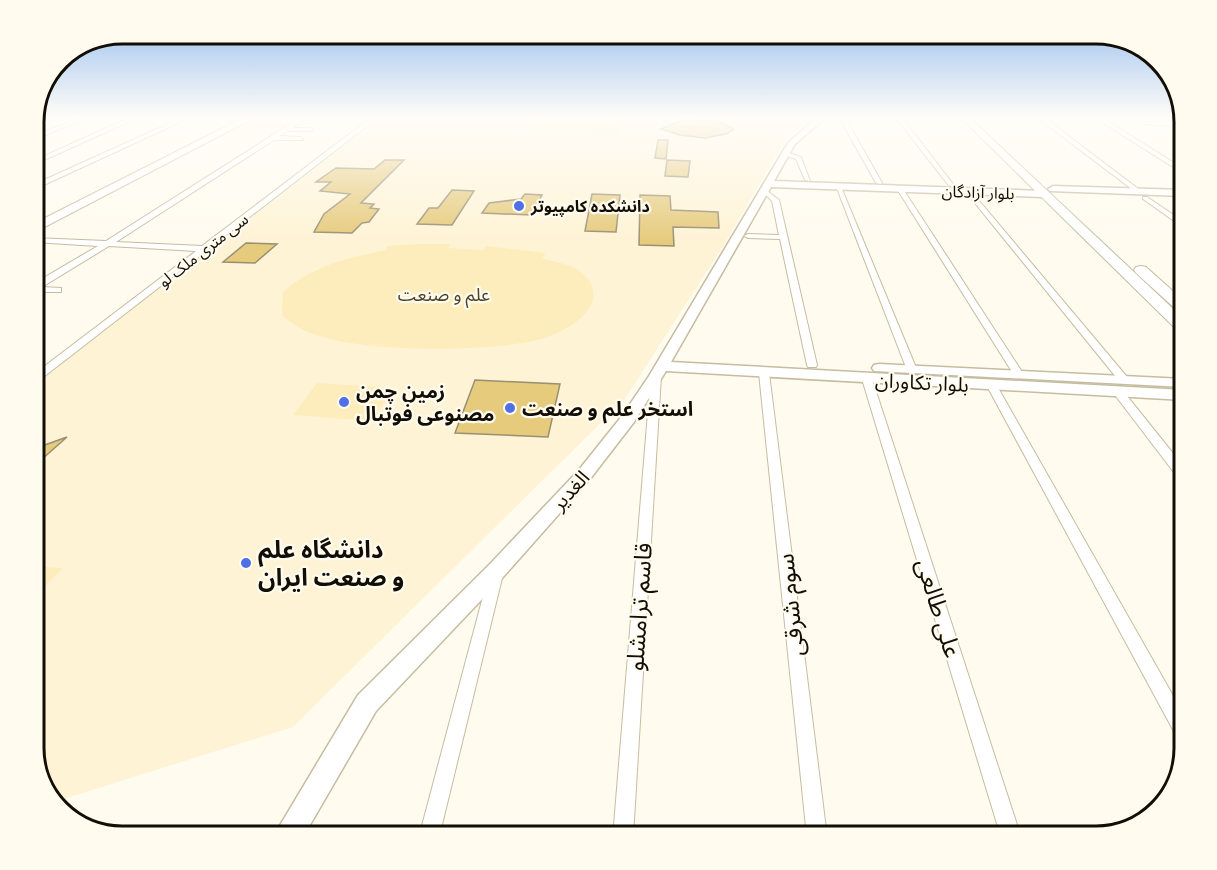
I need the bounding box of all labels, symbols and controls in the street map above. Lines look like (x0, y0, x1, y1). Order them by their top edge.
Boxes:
street label: بلوار آزادگان (941, 182, 1015, 203)
place label: دانشکده کامپیوتر (530, 197, 650, 217)
marker: دانشکده کامپیوتر (512, 199, 526, 213)
street label: سی متری ملک لو (155, 209, 252, 291)
district label: علم و صنعت (398, 284, 490, 308)
street label: بلوار تکاوران (875, 368, 969, 397)
place label: زمین چمن مصنوعی فوتبال (356, 379, 494, 426)
marker: زمین چمن مصنوعی فوتبال (337, 395, 351, 409)
place label: استخر علم و صنعت (522, 397, 693, 424)
marker: استخر علم و صنعت (503, 401, 517, 415)
street label: الغدیر (546, 466, 594, 516)
place label: دانشگاه علم و صنعت ایران (258, 536, 404, 592)
street label: قاسم ترامشلو (621, 542, 661, 672)
street label: سوم شرقی (771, 552, 814, 658)
street label: علی طالعی (911, 555, 967, 661)
marker: دانشگاه علم و صنعت ایران (239, 556, 253, 570)

